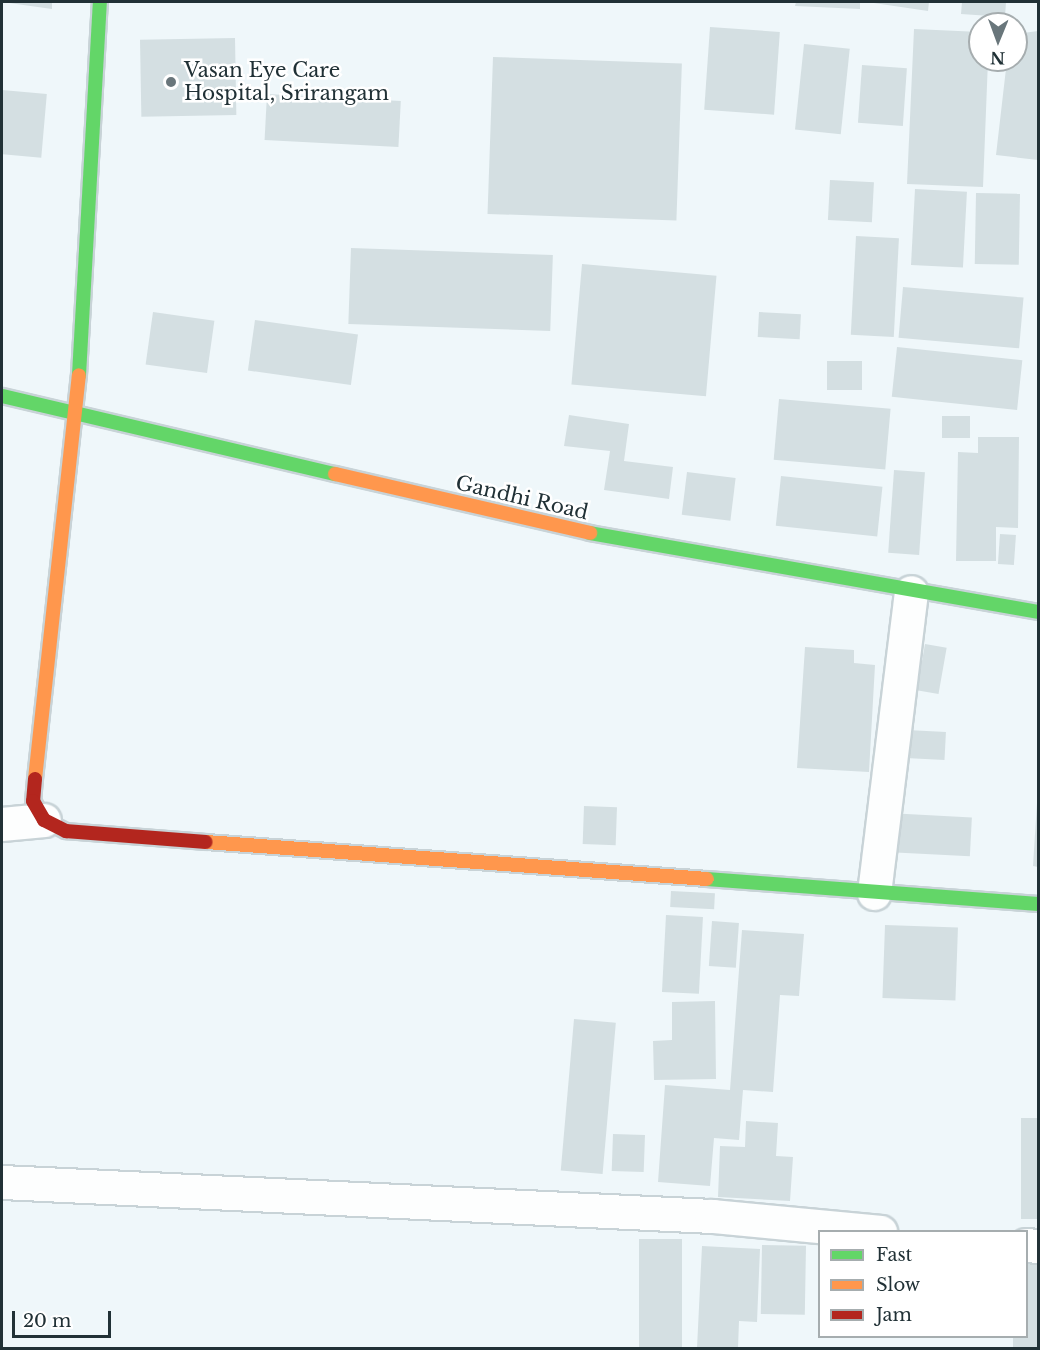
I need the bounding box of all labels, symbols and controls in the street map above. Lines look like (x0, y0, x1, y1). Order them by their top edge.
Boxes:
north arrow (968, 12, 1028, 72)
text: N (990, 48, 1005, 68)
place label: Vasan Eye Care Hospital, Srirangam (184, 58, 389, 105)
marker: Vasan Eye Care Hospital, Srirangam (162, 73, 180, 91)
street label: Gandhi Road (453, 471, 591, 525)
legend (818, 1230, 1028, 1338)
text: Fast (876, 1244, 912, 1266)
text: Slow (876, 1274, 920, 1296)
scale bar (15, 1299, 114, 1337)
text: Jam (876, 1304, 912, 1326)
text: 20 m (23, 1310, 71, 1332)

